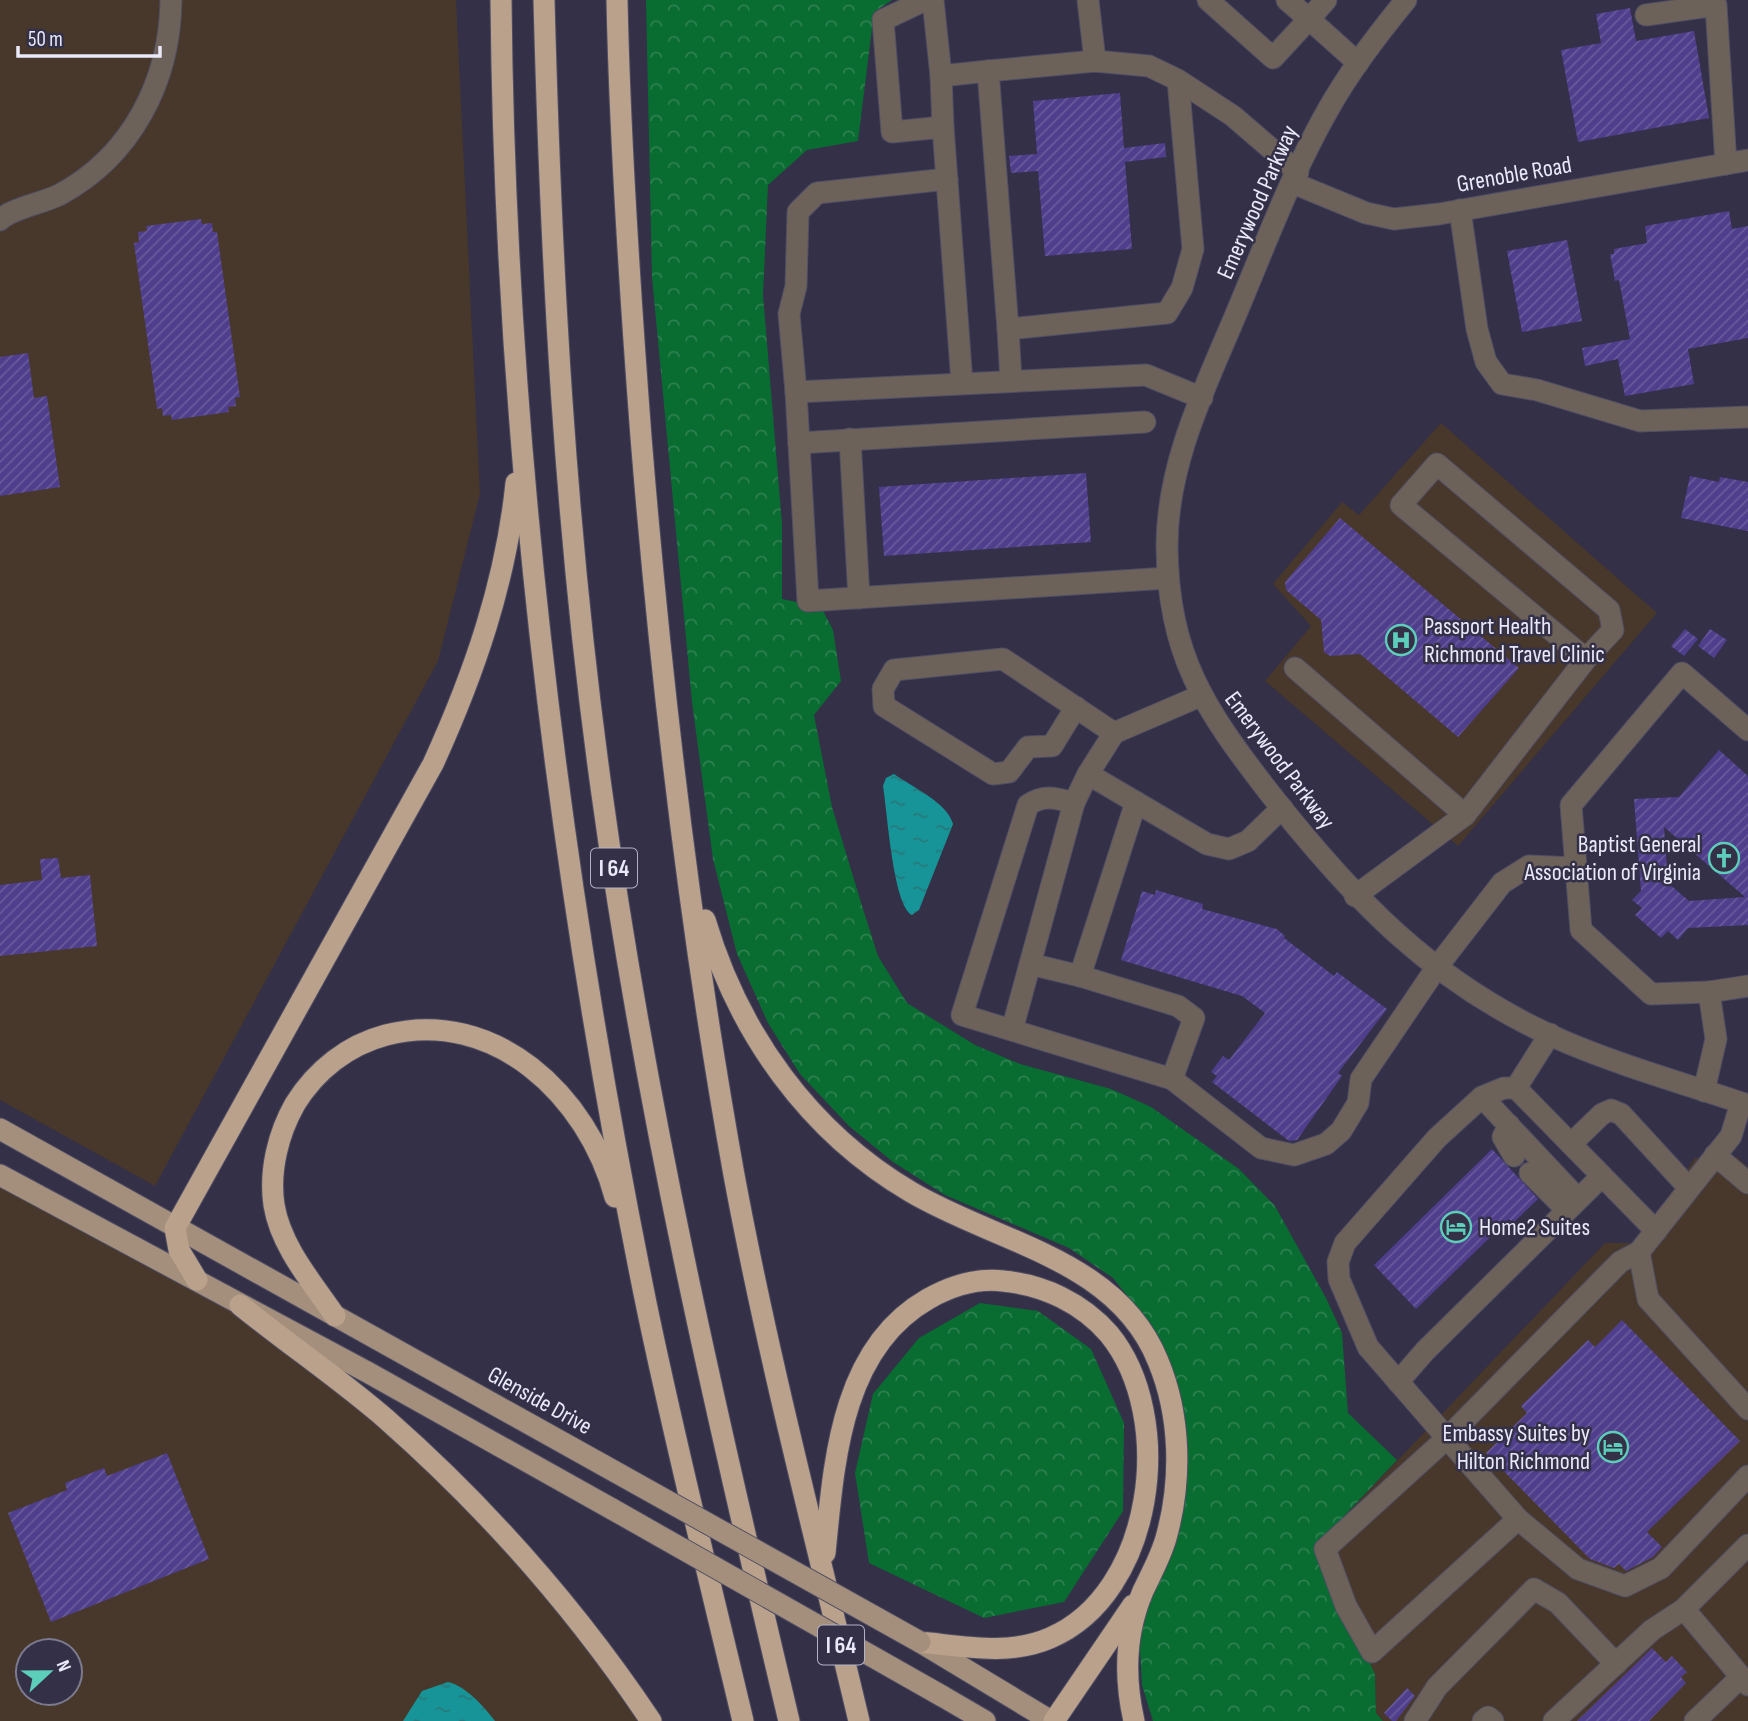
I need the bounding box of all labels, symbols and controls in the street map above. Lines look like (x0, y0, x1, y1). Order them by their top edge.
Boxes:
scale bar (18, 14, 159, 58)
text: 50 m (28, 27, 63, 52)
street label: Emerywood Parkway (1211, 121, 1304, 284)
street label: Grenoble Road (1454, 150, 1574, 199)
place label: Passport Health Richmond Travel Clinic (1424, 612, 1605, 669)
hospital icon: Passport Health Richmond Travel Clinic (1384, 623, 1418, 657)
street label: Emerywood Parkway (1218, 686, 1341, 835)
place label: Baptist General Association of Virginia (1523, 830, 1701, 887)
church icon: Baptist General Association of Virginia (1707, 841, 1741, 875)
road number: I 64 (591, 848, 637, 888)
hotel icon: Home2 Suites (1439, 1210, 1473, 1244)
place label: Home2 Suites (1479, 1213, 1590, 1242)
street label: Glenside Drive (482, 1360, 597, 1441)
place label: Embassy Suites by Hilton Richmond (1443, 1419, 1590, 1476)
hotel icon: Embassy Suites by Hilton Richmond (1596, 1430, 1630, 1464)
road number: I 64 (818, 1626, 864, 1664)
north arrow (14, 1637, 84, 1707)
text: N (51, 1657, 76, 1675)

